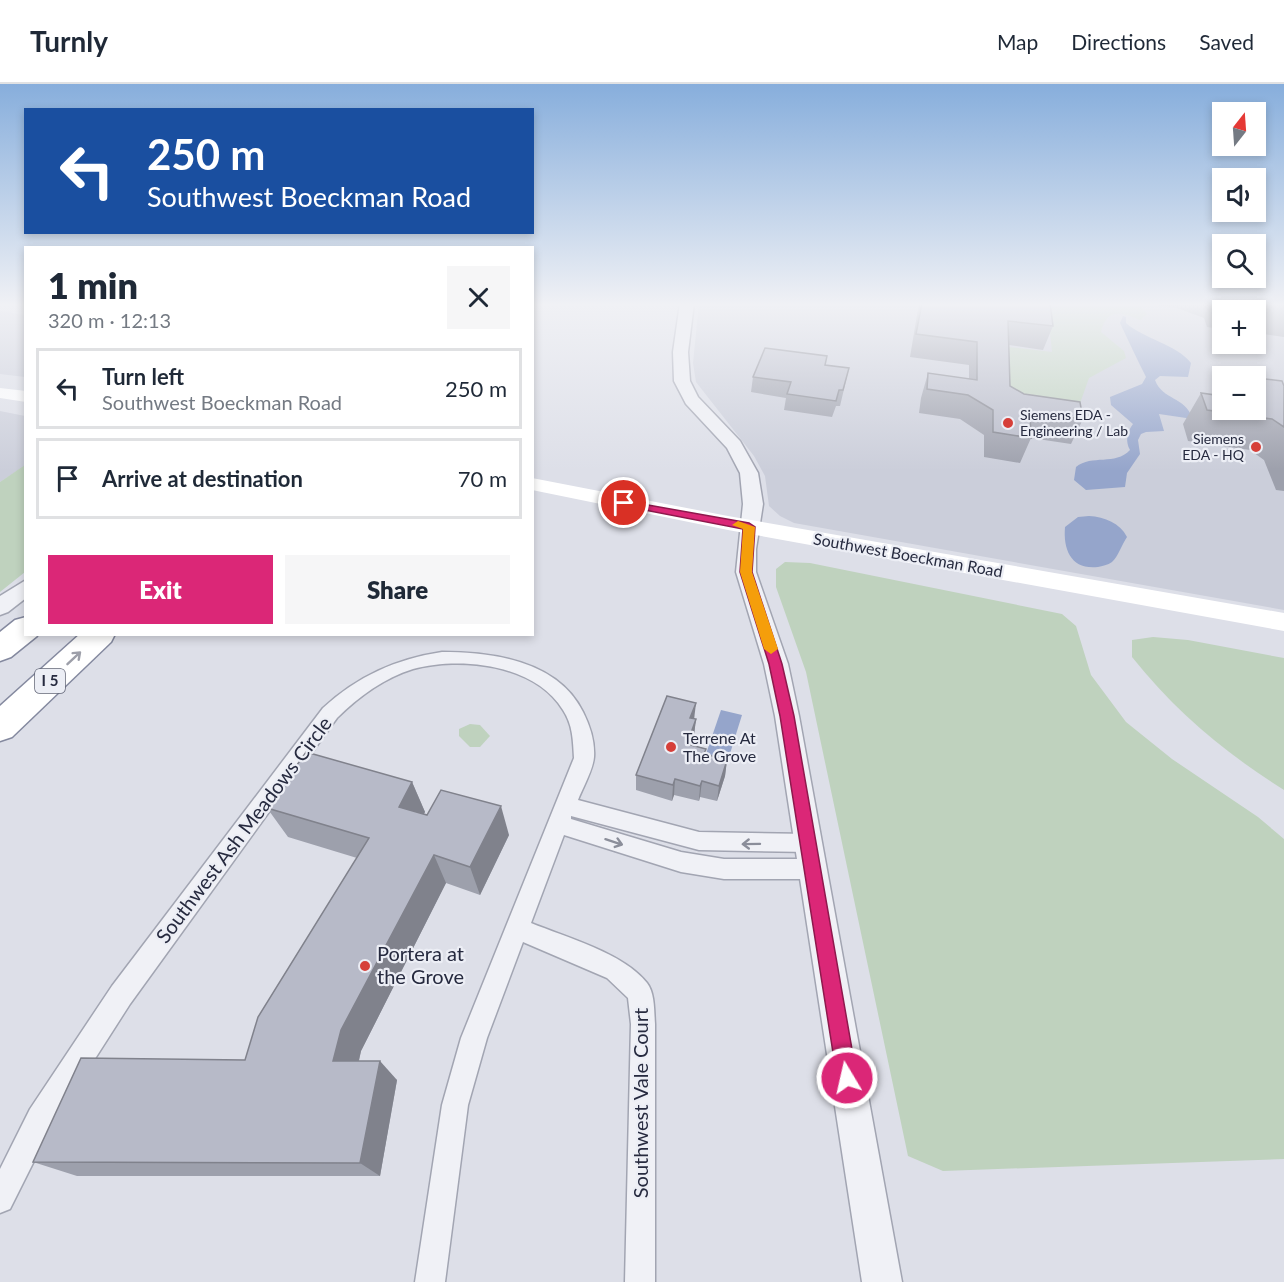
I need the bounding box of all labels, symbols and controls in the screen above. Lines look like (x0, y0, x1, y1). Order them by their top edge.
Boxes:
text: Turnly (30, 24, 108, 58)
text: Map (997, 29, 1038, 54)
text: Directions (1071, 29, 1166, 54)
text: Saved (1199, 29, 1254, 54)
north arrow (1212, 102, 1266, 156)
map controls (1212, 102, 1266, 420)
text: 250 m (147, 129, 265, 179)
icon: left (48, 132, 126, 210)
button: sound (1212, 168, 1266, 222)
text: Southwest Boeckman Road (147, 180, 471, 213)
button: search (1212, 234, 1266, 288)
text: 1 min (48, 263, 138, 307)
button: close (447, 266, 510, 329)
button: + (1212, 300, 1266, 354)
text: 320 m · 12:13 (48, 308, 171, 332)
text: Turn left (102, 363, 184, 390)
button: − (1212, 366, 1266, 420)
icon: left (51, 372, 84, 405)
text: 250 m (445, 375, 507, 402)
text: Southwest Boeckman Road (102, 390, 342, 414)
place label: Siemens EDA - Engineering / Lab (1020, 406, 1128, 439)
marker: Siemens EDA - Engineering / Lab (1001, 416, 1015, 430)
place label: Siemens EDA - HQ (1182, 430, 1245, 463)
marker: Siemens EDA - HQ (1249, 440, 1263, 454)
icon: arrive (51, 462, 84, 495)
text: Arrive at destination (102, 465, 303, 492)
text: 70 m (458, 465, 507, 492)
pin (598, 477, 649, 528)
icon: arrive (607, 486, 640, 519)
street label: Southwest Boeckman Road (812, 528, 1004, 581)
button: Exit (48, 555, 273, 624)
button: Share (285, 555, 510, 624)
one-way arrow (66, 652, 81, 666)
road number: I 5 (35, 669, 65, 693)
street label: Southwest Ash Meadows Circle (150, 712, 336, 947)
place label: Terrene At The Grove (683, 728, 756, 765)
marker: Terrene At The Grove (664, 740, 678, 754)
one-way arrow (604, 837, 623, 848)
one-way arrow (742, 838, 762, 850)
place label: Portera at the Grove (377, 941, 464, 988)
marker: Portera at the Grove (358, 959, 372, 973)
street label: Southwest Vale Court (628, 1008, 652, 1198)
position arrow (815, 1046, 879, 1110)

